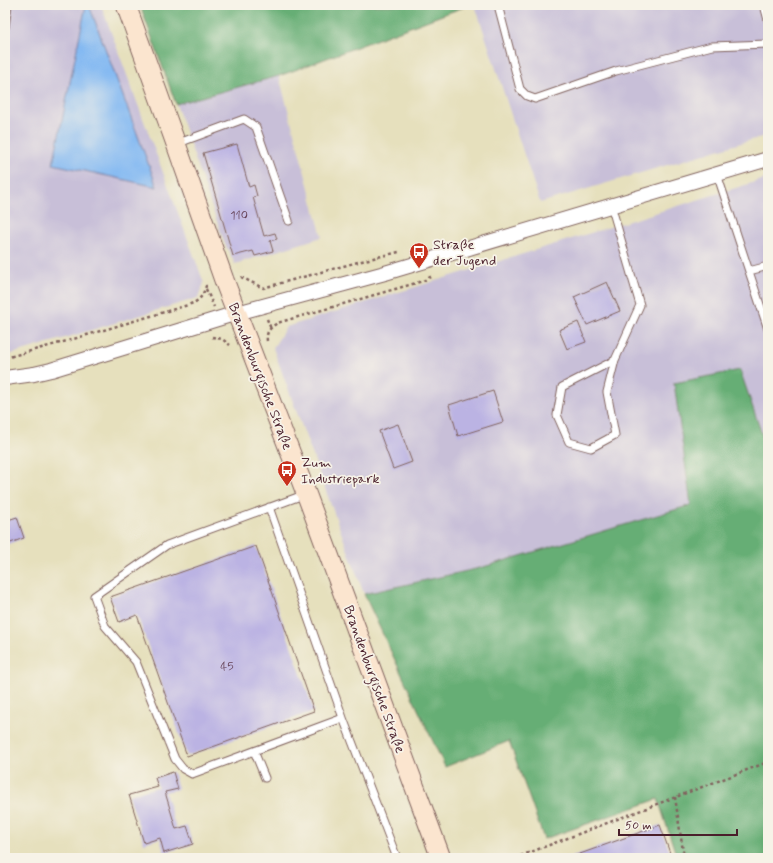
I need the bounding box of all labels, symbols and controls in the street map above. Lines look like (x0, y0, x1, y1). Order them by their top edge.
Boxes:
house number: 110 (230, 208, 248, 224)
place label: Straße der Jugend (433, 236, 496, 270)
bus stop icon: Straße der Jugend (408, 241, 430, 269)
street label: Brandenburgische Straße (222, 300, 296, 453)
place label: Zum Industriepark (301, 454, 380, 488)
bus stop icon: Zum Industriepark (276, 459, 298, 487)
street label: Brandenburgische Straße (337, 603, 409, 756)
house number: 45 (220, 659, 234, 675)
scale bar (619, 811, 737, 837)
text: 50 m (625, 818, 652, 834)

